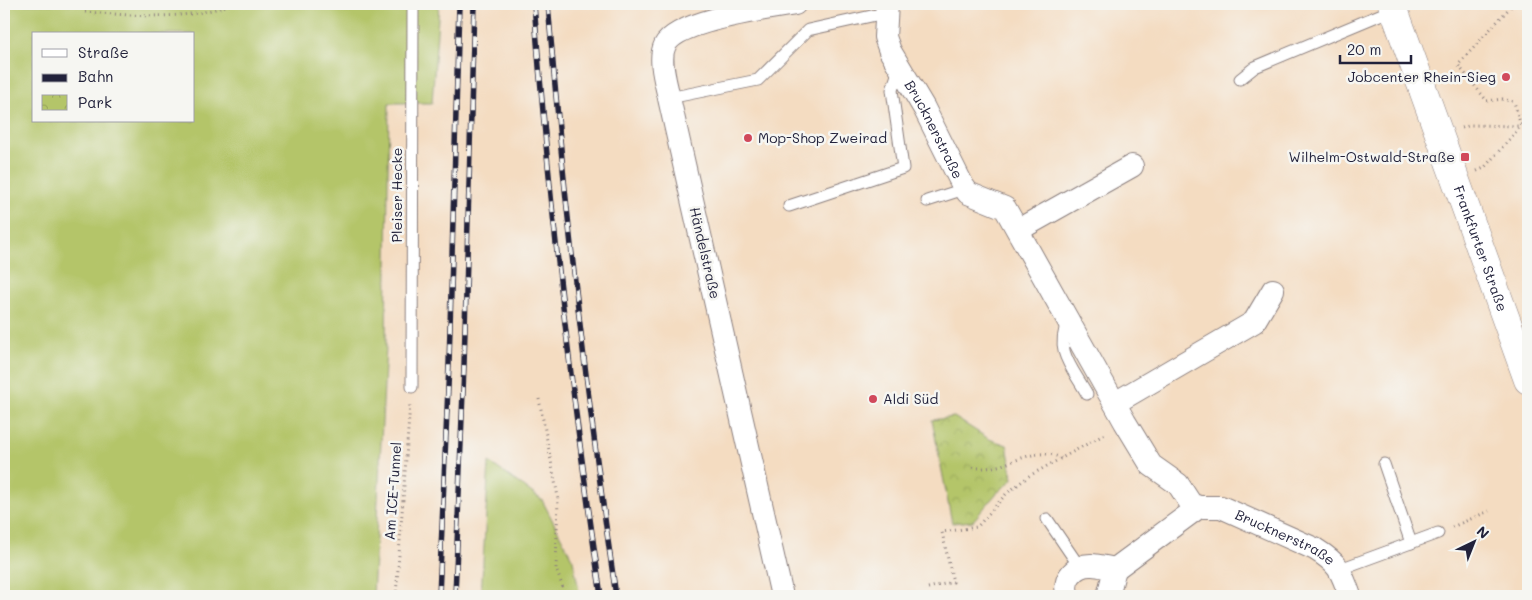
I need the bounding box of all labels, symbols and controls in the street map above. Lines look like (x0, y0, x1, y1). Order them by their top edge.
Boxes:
legend (32, 32, 195, 122)
scale bar (1340, 32, 1411, 64)
text: 20 m (1347, 39, 1381, 59)
text: Straße (78, 42, 129, 62)
text: Bahn (78, 66, 113, 86)
place label: Jobcenter Rhein-Sieg (1348, 67, 1496, 86)
marker: Jobcenter Rhein-Sieg (1500, 71, 1512, 83)
street label: Brucknerstraße (901, 76, 968, 182)
text: Park (78, 92, 112, 112)
place label: Mop-Shop Zweirad (758, 128, 887, 147)
marker: Mop-Shop Zweirad (742, 132, 754, 144)
place label: Wilhelm-Ostwald-Straße (1288, 147, 1455, 166)
street label: Pleiser Hecke (387, 148, 406, 242)
marker: Wilhelm-Ostwald-Straße (1459, 151, 1471, 163)
street label: Frankfurter Straße (1449, 183, 1512, 314)
street label: Händelstraße (686, 205, 725, 301)
place label: Aldi Süd (883, 389, 938, 408)
marker: Aldi Süd (867, 393, 879, 405)
street label: Am ICE-Tunnel (380, 441, 405, 541)
street label: Brucknerstraße (1232, 505, 1340, 569)
north arrow (1450, 518, 1500, 568)
text: N (1473, 522, 1494, 543)

